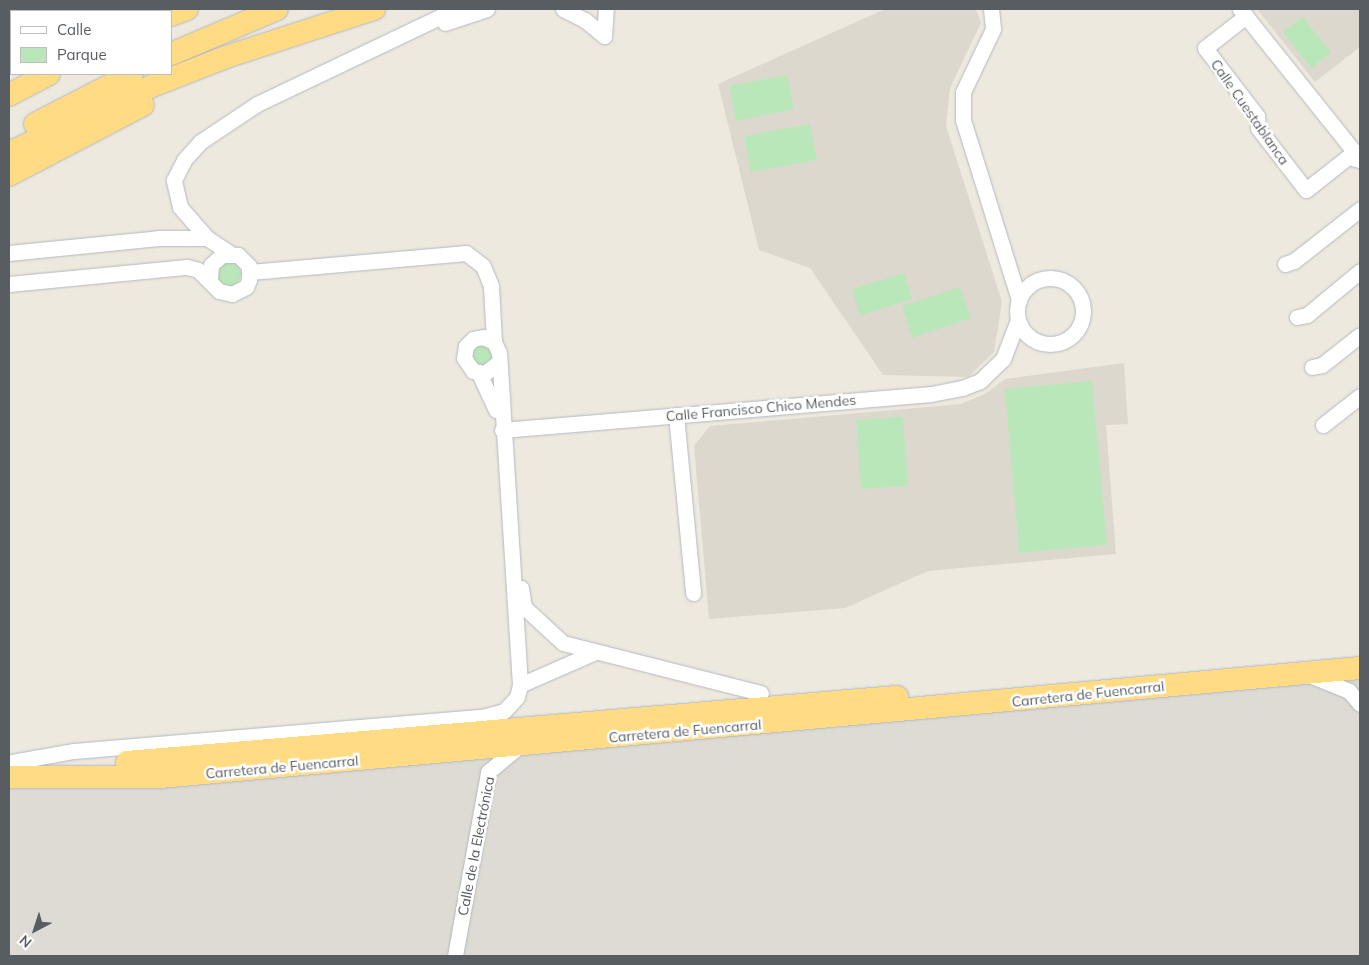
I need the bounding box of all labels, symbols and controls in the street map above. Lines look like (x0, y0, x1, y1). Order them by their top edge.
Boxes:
legend (10, 10, 172, 75)
text: Calle (57, 20, 91, 39)
text: Parque (57, 45, 107, 64)
street label: Calle Cuestablanca (1207, 56, 1293, 168)
street label: Calle Francisco Chico Mendes (665, 391, 857, 425)
street label: Carretera de Fuencarral (1011, 678, 1165, 710)
street label: Carretera de Fuencarral (608, 716, 762, 746)
street label: Carretera de Fuencarral (205, 752, 359, 782)
street label: Calle de la Electrónica (454, 775, 498, 917)
north arrow (10, 905, 60, 955)
text: N (16, 931, 35, 952)

